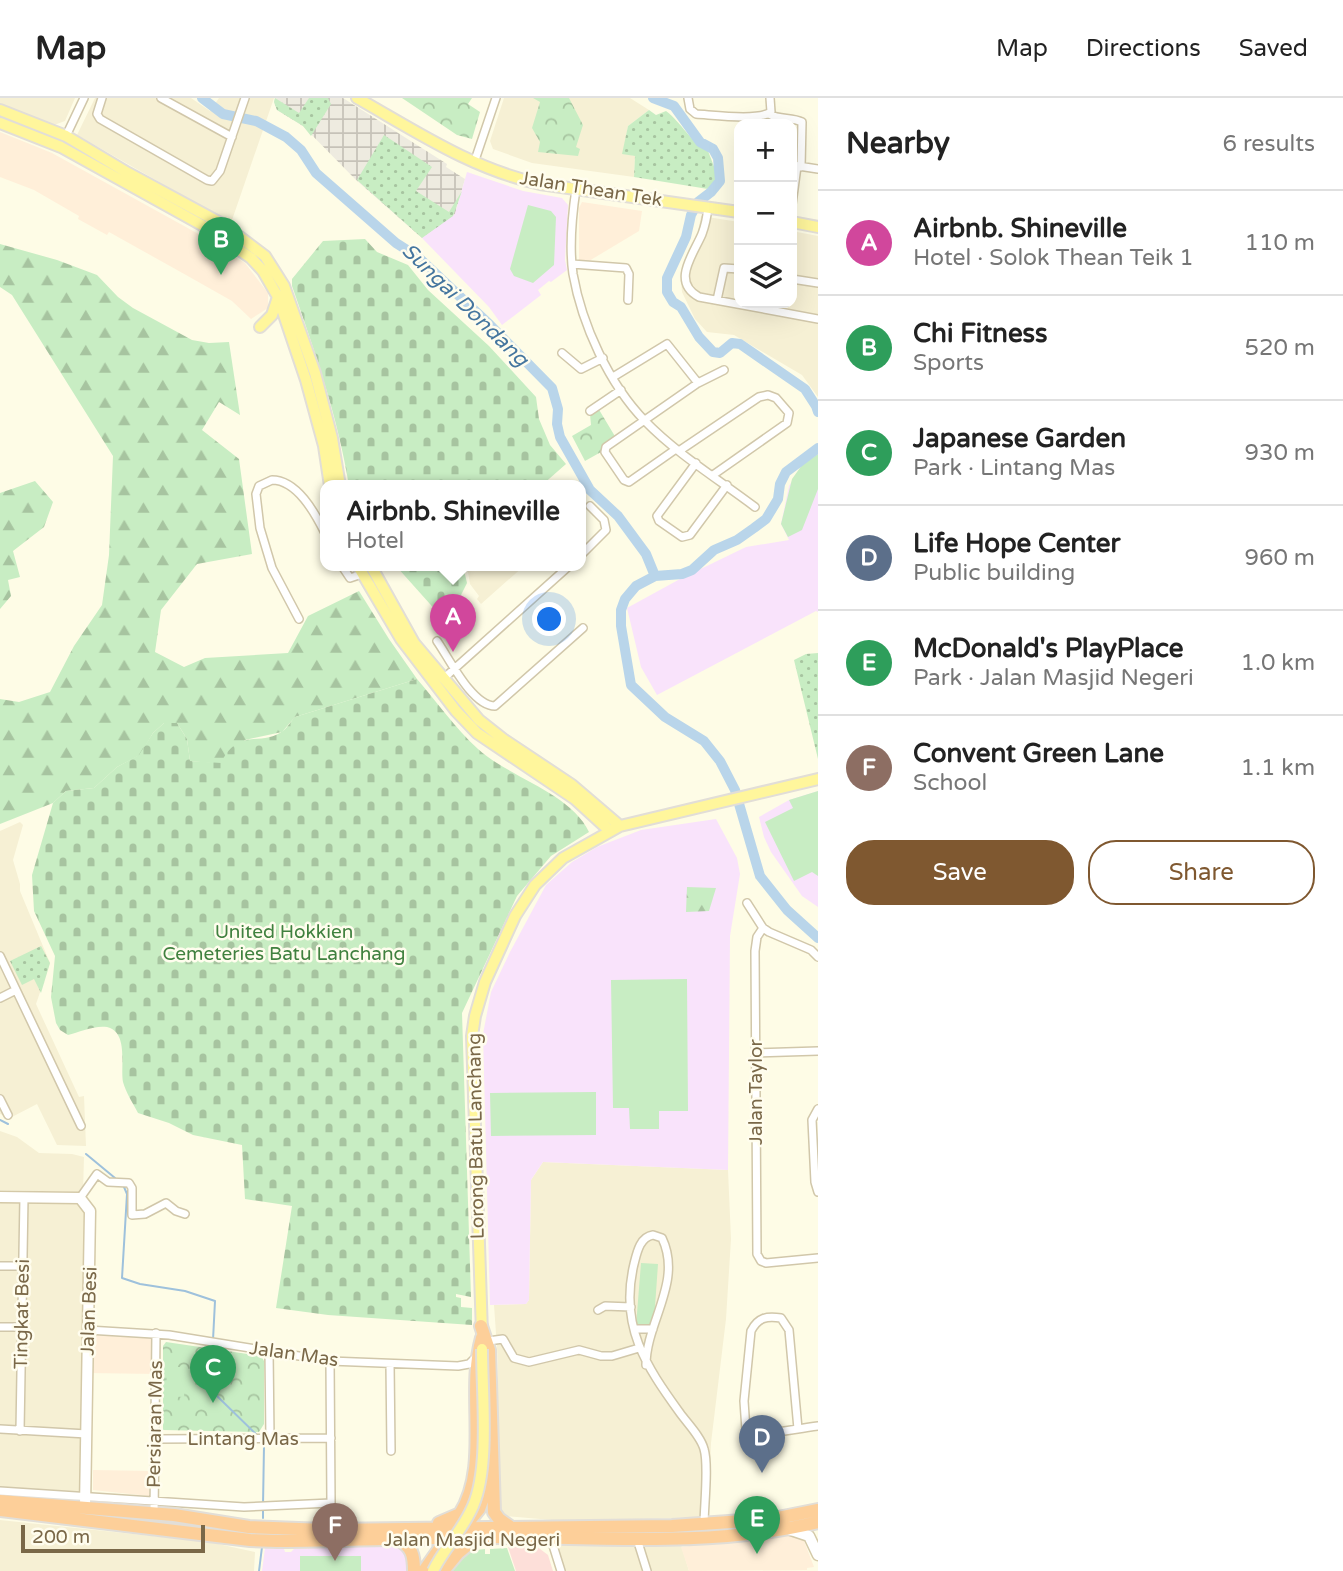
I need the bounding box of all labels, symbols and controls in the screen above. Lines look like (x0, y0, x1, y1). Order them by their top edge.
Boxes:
text: Map (35, 29, 106, 68)
text: Map (996, 34, 1048, 63)
text: Directions (1086, 34, 1201, 63)
text: Saved (1239, 34, 1308, 63)
map controls (734, 119, 797, 308)
button: + (734, 119, 797, 182)
text: Nearby (846, 125, 950, 162)
text: 6 results (1222, 130, 1315, 158)
street label: Jalan Thean Tek (518, 167, 664, 211)
button: − (734, 182, 797, 245)
text: Airbnb. Shineville (913, 213, 1127, 244)
pin: B (198, 217, 244, 275)
text: A (860, 229, 878, 257)
text: 110 m (1245, 229, 1315, 257)
water label: Sungai Dondang (397, 238, 535, 373)
text: Hotel · Solok Thean Teik 1 (913, 244, 1194, 272)
button: layers (734, 245, 797, 308)
text: Chi Fitness (913, 318, 1048, 349)
text: B (861, 334, 877, 362)
text: 520 m (1245, 334, 1315, 362)
text: Sports (913, 349, 984, 377)
text: Japanese Garden (913, 423, 1126, 454)
text: C (861, 439, 877, 467)
text: 930 m (1245, 439, 1315, 467)
text: Park · Lintang Mas (913, 454, 1115, 482)
popup (320, 480, 586, 571)
text: Airbnb. Shineville (346, 496, 560, 527)
text: Hotel (346, 527, 404, 555)
text: Life Hope Center (913, 528, 1120, 559)
text: D (860, 544, 878, 572)
text: 960 m (1245, 544, 1315, 572)
text: Public building (913, 559, 1075, 587)
pin: A (430, 594, 476, 652)
your location (532, 602, 566, 636)
text: McDonald's PlayPlace (913, 633, 1184, 664)
text: E (862, 649, 876, 677)
text: 1.0 km (1241, 649, 1315, 677)
text: Park · Jalan Masjid Negeri (913, 664, 1194, 692)
text: Convent Green Lane (913, 738, 1164, 769)
text: F (862, 754, 876, 782)
text: 1.1 km (1241, 754, 1315, 782)
text: School (913, 769, 987, 797)
button: Save (846, 840, 1074, 905)
button: Share (1088, 840, 1315, 905)
park label: United Hokkien Cemeteries Batu Lanchang (162, 921, 406, 965)
street label: Lorong Batu Lanchang (463, 1033, 489, 1239)
street label: Jalan Taylor (745, 1038, 767, 1145)
street label: Tingkat Besi (10, 1259, 34, 1369)
street label: Jalan Besi (76, 1266, 102, 1356)
street label: Jalan Mas (248, 1337, 340, 1371)
pin: C (190, 1345, 236, 1403)
street label: Persiaran Mas (143, 1360, 167, 1488)
pin: D (739, 1415, 785, 1473)
street label: Lintang Mas (187, 1428, 299, 1450)
pin: E (734, 1496, 780, 1554)
pin: F (312, 1503, 358, 1561)
scale bar (21, 1522, 205, 1554)
text: 200 m (32, 1526, 90, 1548)
street label: Jalan Masjid Negeri (384, 1529, 560, 1551)

